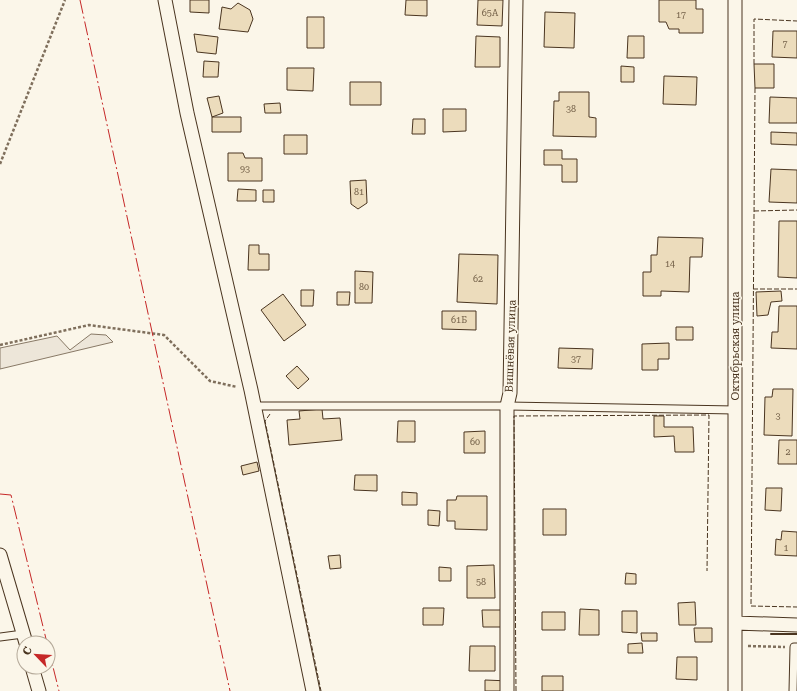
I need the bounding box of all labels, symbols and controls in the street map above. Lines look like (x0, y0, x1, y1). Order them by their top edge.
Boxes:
house number: 65А (482, 8, 499, 18)
house number: 17 (676, 10, 686, 20)
house number: 7 (782, 39, 788, 49)
house number: 38 (566, 104, 576, 114)
house number: 93 (240, 164, 250, 174)
house number: 81 (354, 187, 364, 197)
house number: 14 (665, 259, 675, 269)
house number: 62 (473, 274, 483, 284)
house number: 80 (359, 282, 369, 292)
street label: Октябрьская улица (729, 291, 742, 401)
street label: Вишнёвая улица (502, 299, 519, 393)
house number: 61Б (451, 315, 467, 325)
house number: 37 (571, 354, 581, 364)
house number: 3 (775, 411, 781, 421)
house number: 60 (470, 437, 480, 447)
house number: 2 (785, 447, 791, 457)
house number: 1 (783, 543, 789, 553)
house number: 58 (476, 577, 486, 587)
north arrow (16, 635, 56, 675)
text: С (20, 644, 35, 657)

